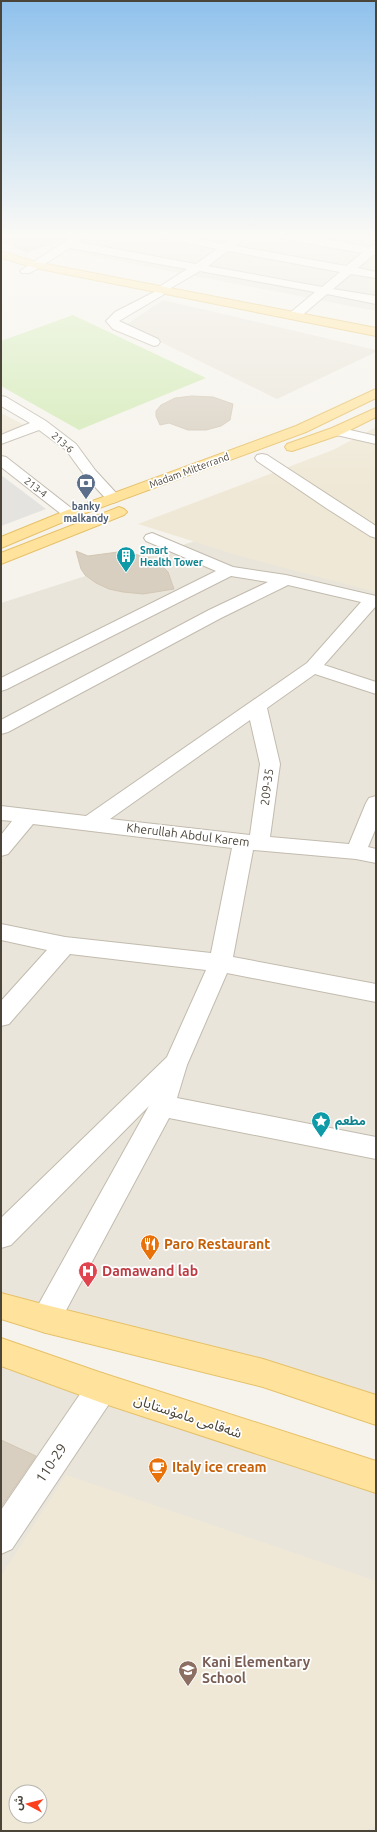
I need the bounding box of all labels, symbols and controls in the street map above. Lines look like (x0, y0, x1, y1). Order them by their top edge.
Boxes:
street label: 213-6 (50, 430, 76, 455)
street label: Madam Mitterrand (148, 451, 231, 490)
bank icon: banky malkandy (75, 472, 97, 500)
street label: 213-4 (22, 475, 49, 500)
place label: banky malkandy (63, 501, 109, 524)
building icon: Smart Health Tower (115, 545, 137, 573)
place label: Smart Health Tower (140, 545, 204, 568)
street label: 209-35 (258, 768, 275, 806)
street label: Kherullah Abdul Karem (126, 821, 250, 849)
place icon: مطعم (310, 1110, 332, 1138)
place label: مطعم (335, 1114, 366, 1130)
restaurant icon: Paro Restaurant (139, 1233, 161, 1261)
place label: Paro Restaurant (164, 1236, 270, 1252)
hospital icon: Damawand lab (77, 1260, 99, 1288)
place label: Damawand lab (102, 1263, 198, 1279)
street label: شەقامی مامۆستایان (132, 1391, 244, 1442)
street label: 110-29 (32, 1440, 70, 1486)
cafe icon: Italy ice cream (147, 1456, 169, 1484)
place label: Italy ice cream (172, 1459, 267, 1475)
place label: Kani Elementary School (202, 1654, 311, 1686)
school or university icon: Kani Elementary School (177, 1659, 199, 1687)
north arrow (8, 1784, 48, 1824)
text: ش (11, 1795, 26, 1811)

